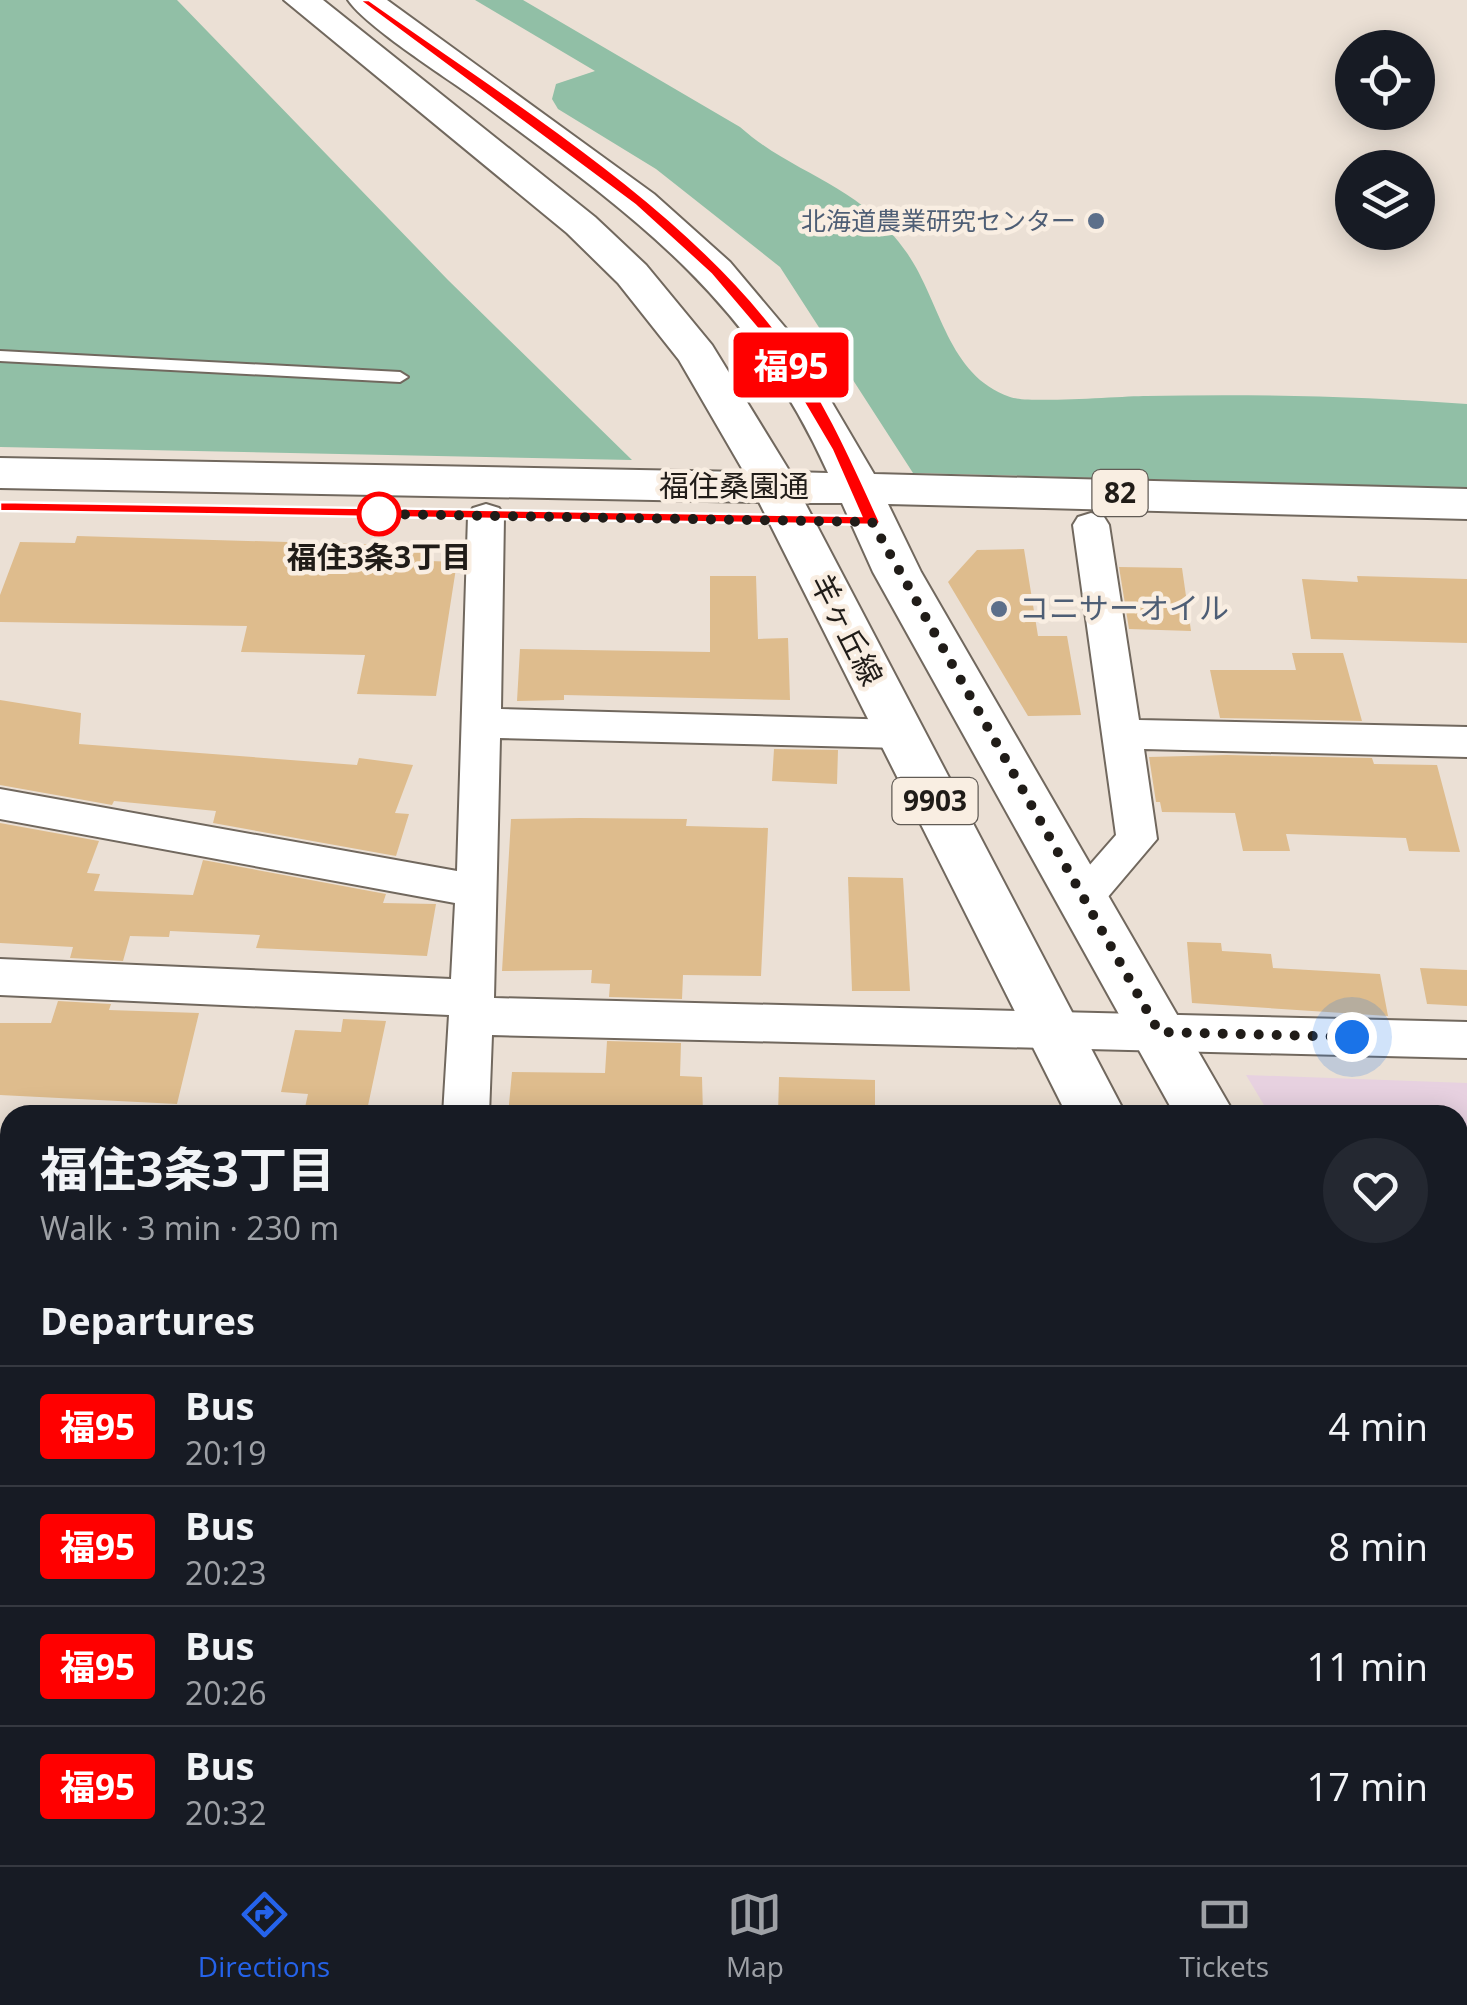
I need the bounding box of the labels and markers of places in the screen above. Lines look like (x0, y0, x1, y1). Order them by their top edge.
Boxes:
place label: 北海道農業研究センター (801, 203, 1076, 237)
marker: 北海道農業研究センター (1085, 210, 1107, 232)
marker: 福住3条3丁目 (358, 493, 400, 535)
place label: 福住3条3丁目 (287, 536, 471, 577)
place label: コニサーオイル (1019, 587, 1229, 628)
marker: コニサーオイル (988, 598, 1010, 620)

